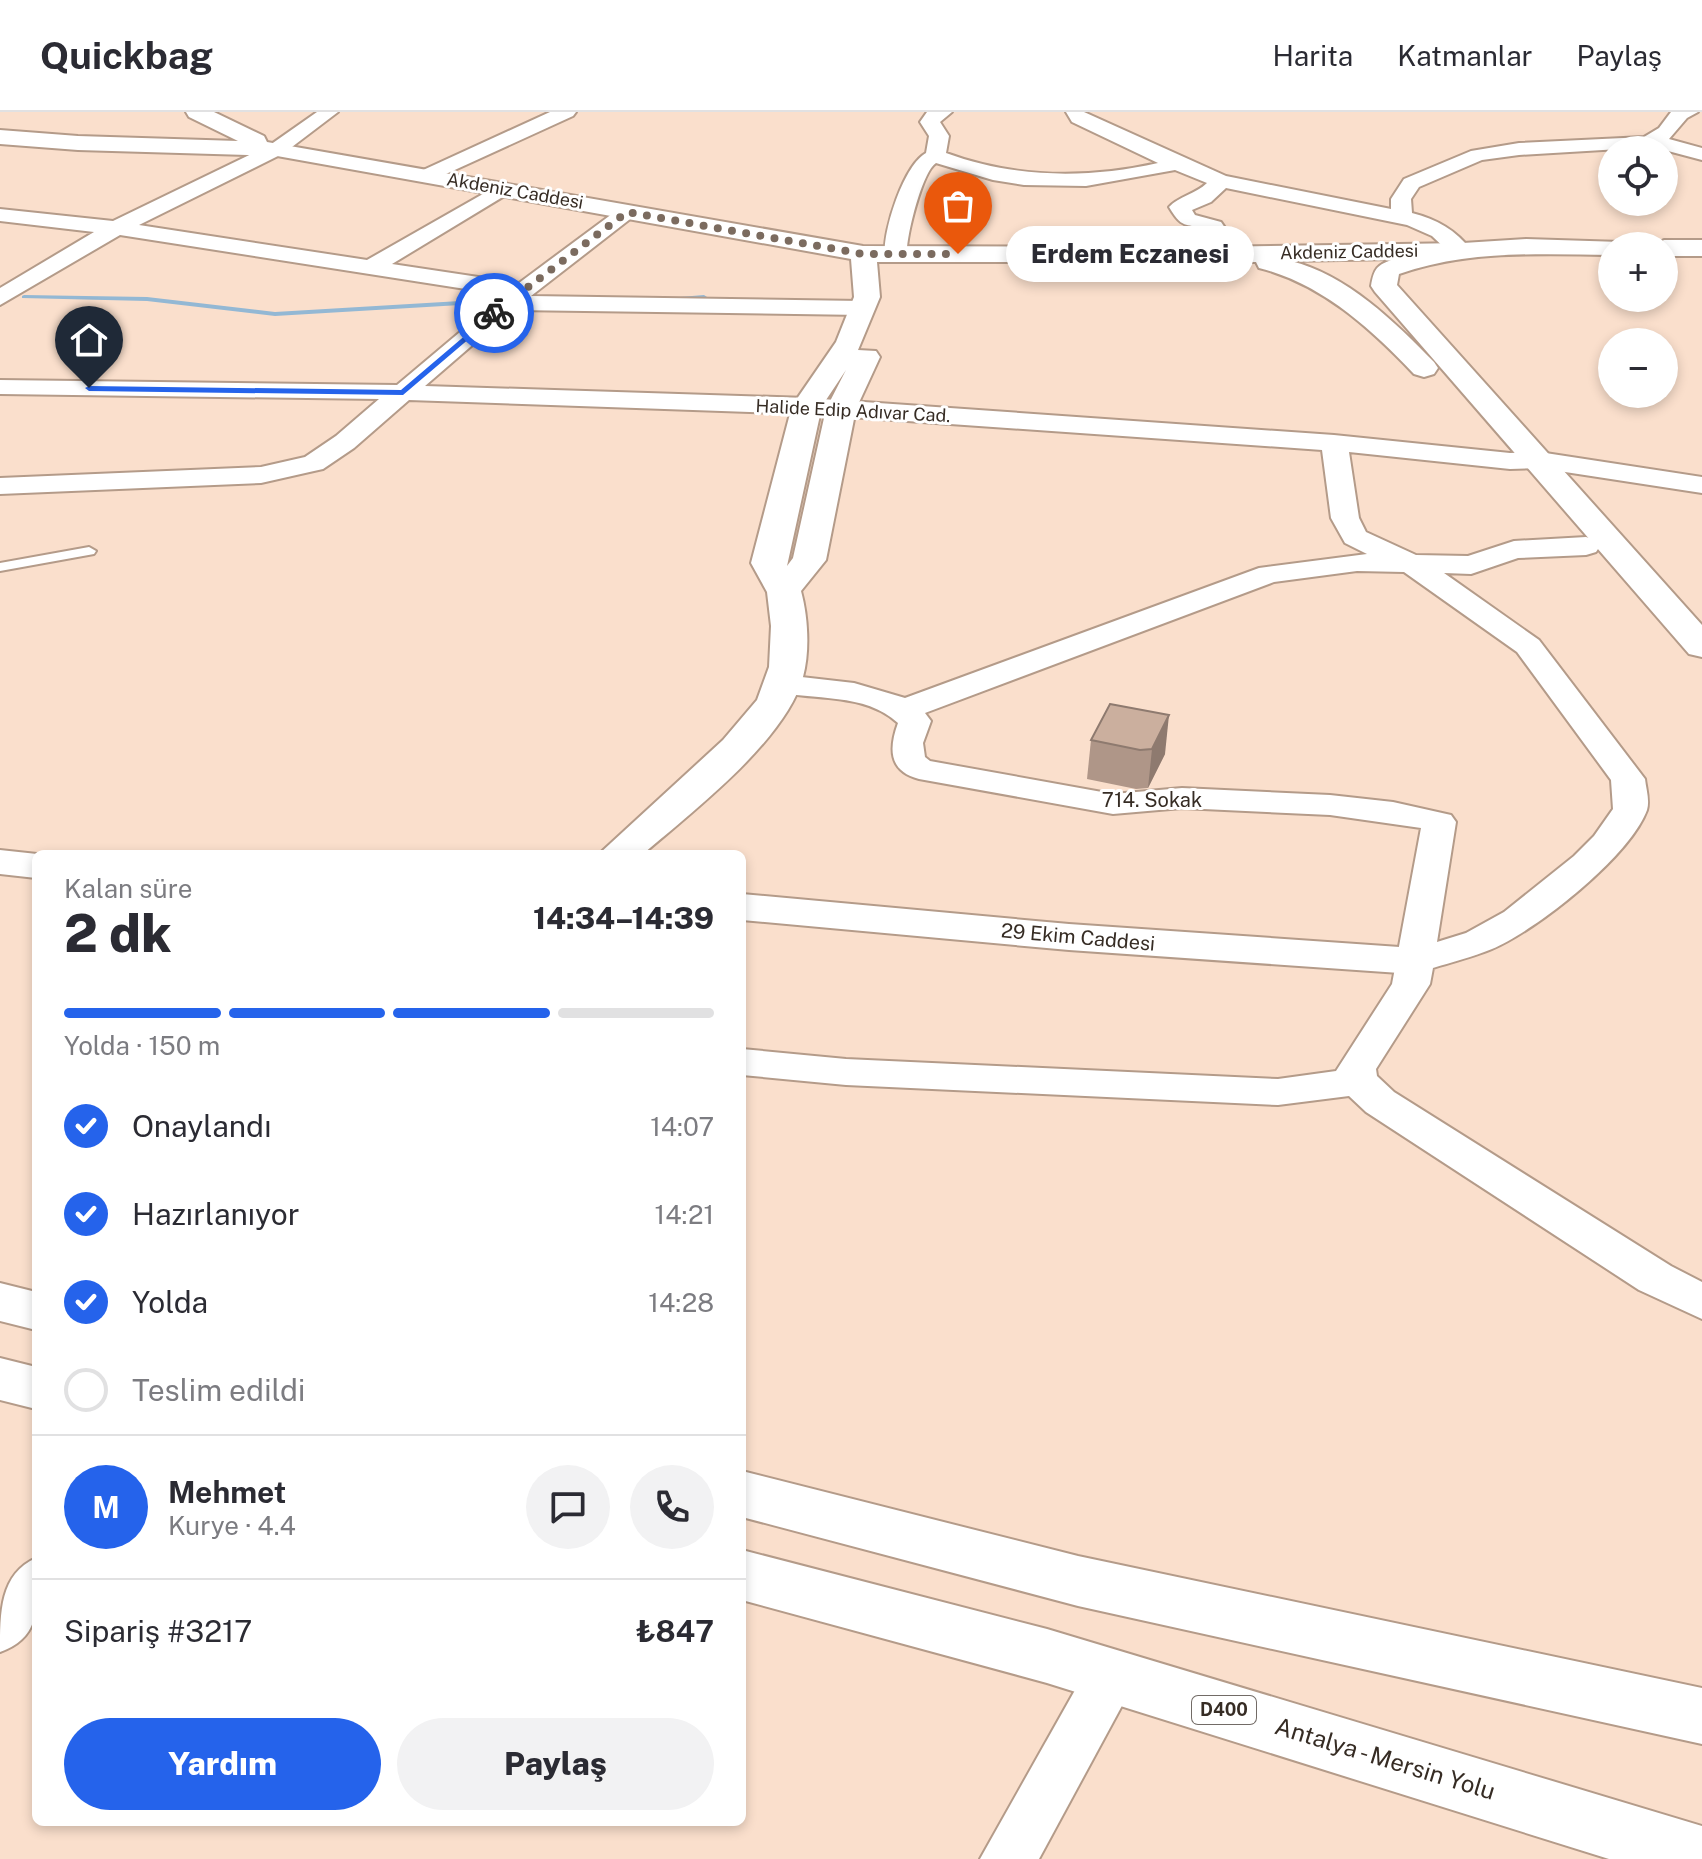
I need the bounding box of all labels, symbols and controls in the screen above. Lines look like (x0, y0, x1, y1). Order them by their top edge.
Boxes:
text: Quickbag (40, 33, 213, 78)
text: Harita (1272, 39, 1353, 72)
text: Katmanlar (1397, 39, 1533, 72)
text: Paylaş (1577, 39, 1662, 72)
map controls (1598, 136, 1678, 408)
button: locate (1598, 136, 1678, 216)
street label: Akdeniz Caddesi (445, 168, 585, 213)
pin (924, 172, 992, 254)
icon: bag (936, 184, 980, 228)
callout: Erdem Eczanesi (1006, 226, 1254, 282)
button: + (1598, 232, 1678, 312)
text: Erdem Eczanesi (1031, 238, 1229, 269)
street label: Akdeniz Caddesi (1280, 240, 1418, 263)
courier (454, 273, 534, 353)
icon: bike (472, 291, 516, 335)
pin (55, 306, 123, 388)
icon: home (67, 318, 111, 362)
button: − (1598, 328, 1678, 408)
street label: Halide Edip Adıvar Cad. (755, 395, 951, 426)
street label: 714. Sokak (1102, 788, 1202, 812)
text: Kalan süre (64, 873, 192, 904)
text: 14:34–14:39 (533, 900, 714, 936)
text: 2 dk (64, 903, 172, 964)
street label: 29 Ekim Caddesi (1000, 918, 1156, 956)
text: Yolda · 150 m (64, 1030, 220, 1061)
icon: check (64, 1104, 108, 1148)
text: Onaylandı (132, 1108, 271, 1144)
text: 14:07 (650, 1111, 714, 1142)
icon: check (64, 1192, 108, 1236)
text: Hazırlanıyor (132, 1196, 300, 1232)
text: 14:21 (655, 1199, 714, 1230)
icon: check (64, 1280, 108, 1324)
text: Yolda (132, 1284, 208, 1320)
text: 14:28 (648, 1287, 714, 1318)
text: Teslim edildi (132, 1372, 305, 1408)
button: chat (526, 1465, 610, 1549)
button: phone (630, 1465, 714, 1549)
text: Mehmet (168, 1474, 286, 1510)
text: M (92, 1489, 120, 1525)
text: Kurye · 4.4 (168, 1510, 296, 1541)
text: Sipariş #3217 (64, 1613, 252, 1649)
text: ₺847 (636, 1613, 714, 1649)
road number: D400 (1192, 1696, 1256, 1724)
street label: Antalya - Mersin Yolu (1272, 1711, 1499, 1805)
button: Yardım (64, 1718, 381, 1810)
button: Paylaş (397, 1718, 714, 1810)

